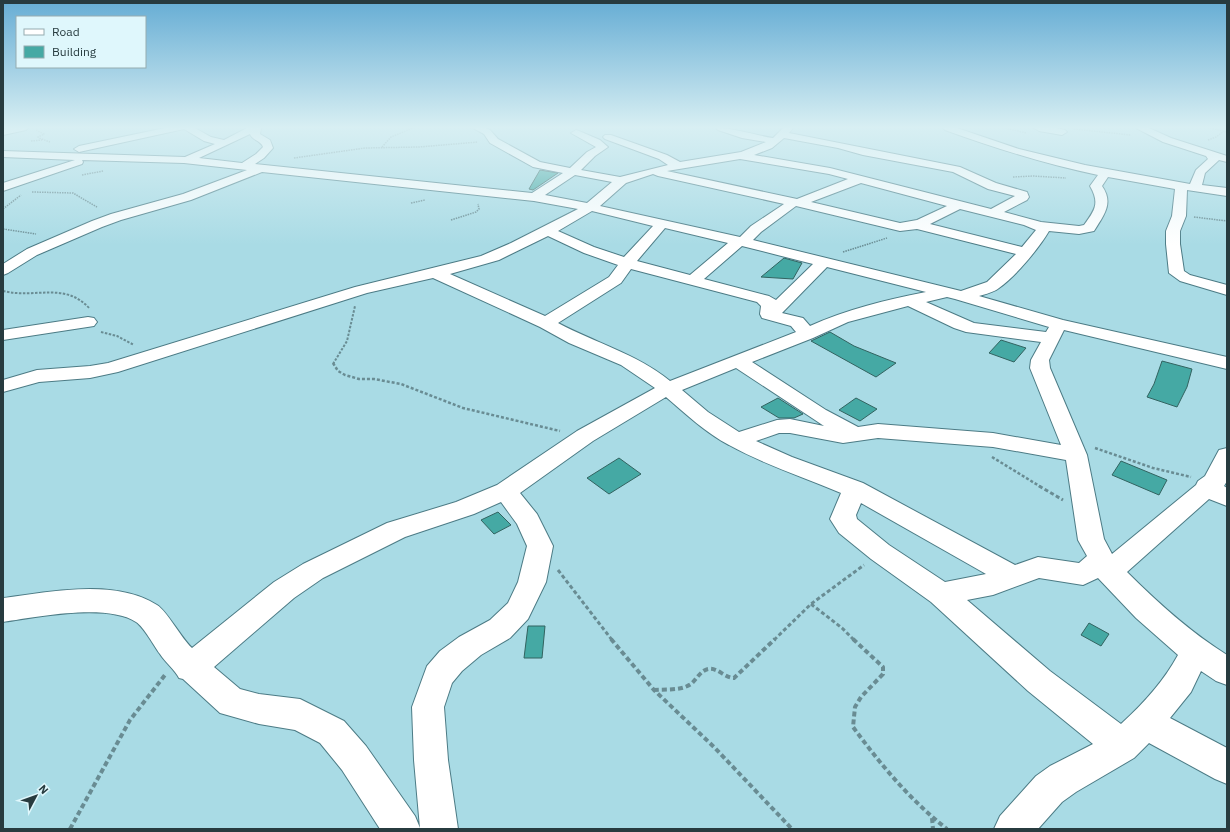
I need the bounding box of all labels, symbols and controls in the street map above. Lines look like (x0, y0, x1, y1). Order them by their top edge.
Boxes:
legend (16, 16, 146, 68)
text: Road (52, 24, 80, 39)
text: Building (52, 44, 97, 59)
north arrow (16, 776, 56, 816)
text: N (36, 782, 51, 797)

